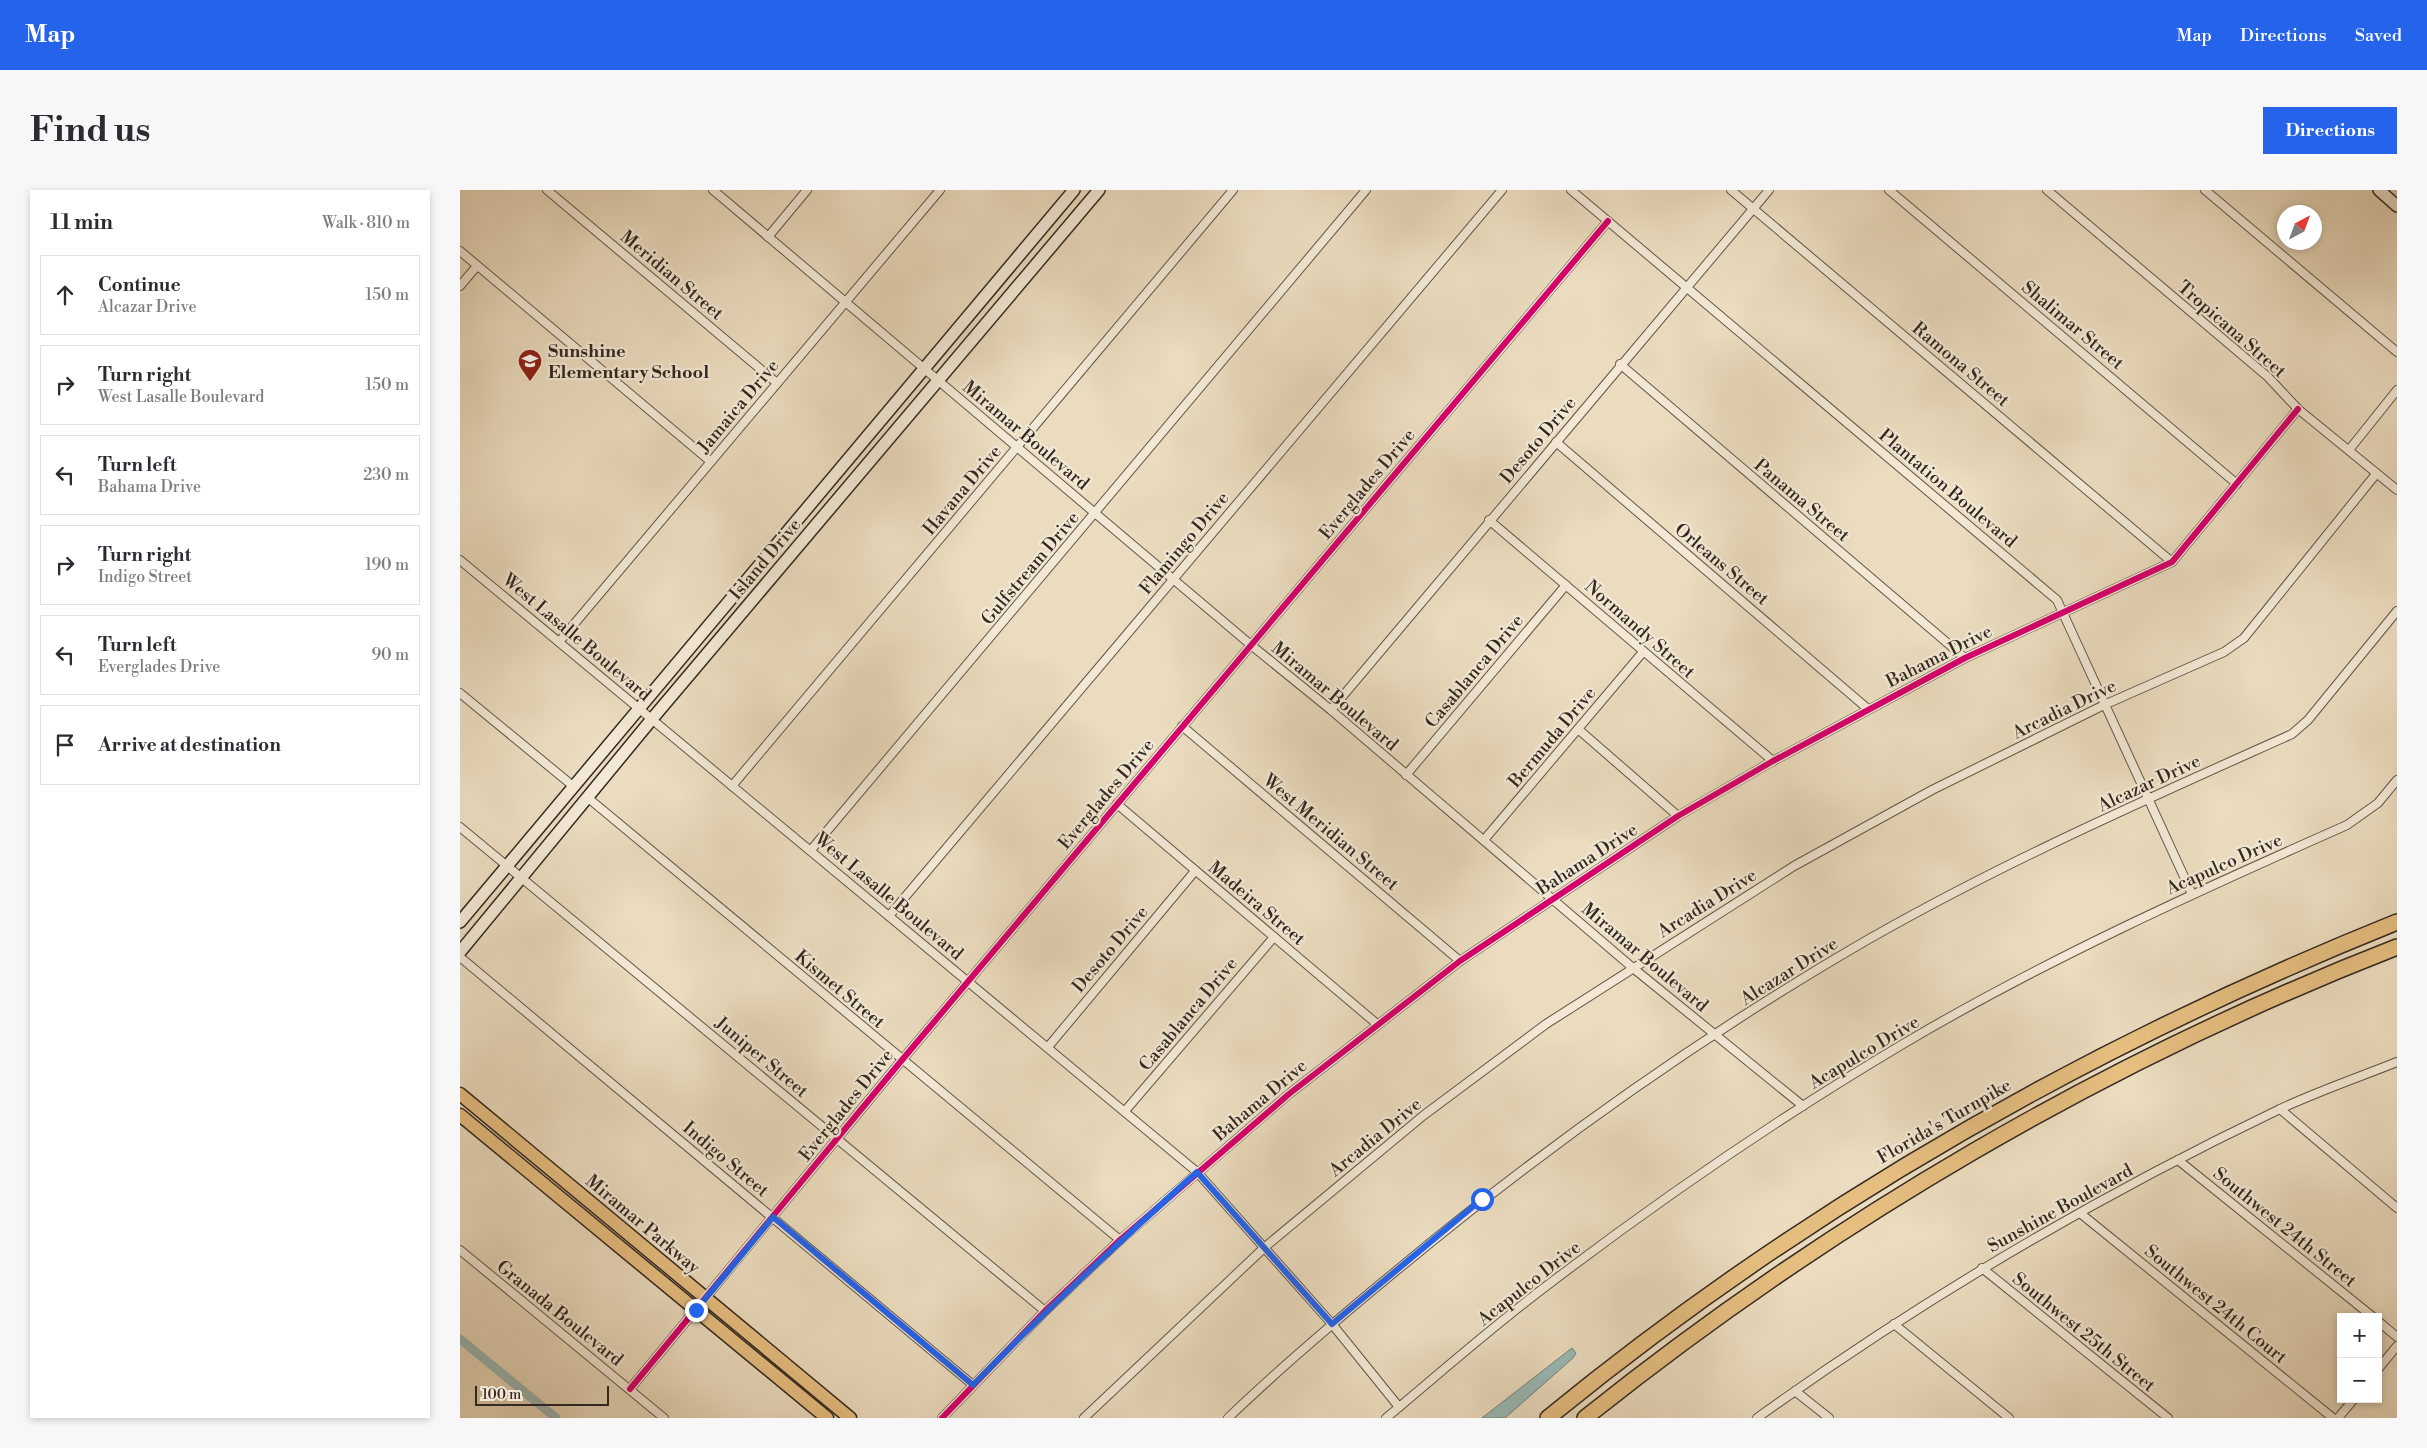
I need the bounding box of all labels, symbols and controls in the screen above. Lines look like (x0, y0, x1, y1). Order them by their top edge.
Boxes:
text: Map (25, 20, 75, 50)
text: Map (2176, 24, 2212, 47)
text: Directions (2240, 24, 2327, 47)
text: Saved (2355, 24, 2402, 47)
button: Directions (2263, 107, 2397, 154)
text: Find us (30, 109, 150, 152)
north arrow (2277, 205, 2322, 250)
text: 11 min (50, 210, 113, 236)
text: Walk · 810 m (322, 213, 410, 233)
street label: Meridian Street (615, 226, 728, 326)
text: Continue (98, 273, 181, 297)
street label: Shalimar Street (2017, 276, 2129, 375)
street label: Tropicana Street (2173, 276, 2291, 383)
icon: ahead (51, 281, 79, 309)
text: 150 m (365, 285, 409, 305)
text: Alcazar Drive (98, 297, 197, 317)
street label: Ramona Street (1907, 317, 2015, 412)
place label: Sunshine Elementary School (548, 340, 709, 384)
school or university icon: Sunshine Elementary School (517, 348, 543, 382)
street label: Jamaica Drive (692, 355, 784, 459)
text: Turn right (98, 363, 191, 387)
icon: right (51, 371, 79, 399)
text: 150 m (365, 375, 409, 395)
street label: Miramar Boulevard (958, 376, 1094, 496)
text: West Lasalle Boulevard (98, 387, 264, 407)
street label: Desoto Drive (1495, 392, 1582, 489)
street label: Everglades Drive (1314, 424, 1420, 544)
street label: Plantation Boulevard (1874, 424, 2022, 553)
street label: Havana Drive (918, 441, 1007, 540)
text: Turn left (98, 453, 177, 477)
street label: Panama Street (1749, 454, 1855, 547)
icon: left (51, 461, 79, 489)
text: 230 m (363, 465, 409, 485)
text: Bahama Drive (98, 477, 201, 497)
street label: Flamingo Drive (1135, 487, 1234, 600)
street label: Gulfstream Drive (976, 507, 1085, 630)
street label: Island Drive (725, 514, 806, 605)
street label: Orleans Street (1670, 518, 1774, 611)
text: Turn right (98, 543, 191, 567)
icon: right (51, 551, 79, 579)
text: 190 m (365, 555, 409, 575)
text: Indigo Street (98, 567, 192, 587)
street label: West Lasalle Boulevard (497, 568, 656, 707)
street label: Normandy Street (1580, 575, 1700, 684)
street label: Casablanca Drive (1420, 610, 1529, 733)
street label: Bahama Drive (1881, 620, 1996, 693)
text: Turn left (98, 633, 177, 657)
street label: Miramar Boulevard (1267, 637, 1403, 757)
icon: left (51, 641, 79, 669)
text: 90 m (371, 645, 409, 665)
text: Everglades Drive (98, 657, 220, 677)
street label: Arcadia Drive (2008, 674, 2120, 745)
street label: Bermuda Drive (1503, 682, 1601, 793)
icon: arrive (51, 731, 79, 759)
text: Arrive at destination (98, 733, 281, 757)
street label: Everglades Drive (1053, 734, 1159, 854)
street label: Alcazar Drive (2093, 750, 2204, 818)
street label: West Meridian Street (1257, 768, 1404, 896)
street label: Bahama Drive (1532, 818, 1642, 901)
street label: West Lasalle Boulevard (809, 827, 968, 966)
street label: Acapulco Drive (2162, 829, 2286, 901)
street label: Madeira Street (1203, 856, 1310, 951)
street label: Arcadia Drive (1652, 864, 1761, 944)
street label: Miramar Boulevard (1577, 898, 1713, 1018)
street label: Desoto Drive (1067, 901, 1154, 998)
street label: Alcazar Drive (1735, 932, 1842, 1011)
street label: Kismet Street (790, 945, 890, 1034)
street label: Casablanca Drive (1134, 953, 1243, 1076)
street label: Acapulco Drive (1804, 1010, 1924, 1095)
street label: Juniper Street (710, 1011, 813, 1103)
street label: Everglades Drive (794, 1045, 899, 1166)
street label: Bahama Drive (1208, 1054, 1312, 1147)
street label: Florida's Turnpike (1873, 1074, 2015, 1169)
street label: Arcadia Drive (1323, 1093, 1426, 1182)
street label: Indigo Street (678, 1117, 774, 1203)
street label: Sunshine Boulevard (1984, 1159, 2138, 1258)
street label: Southwest 24th Street (2208, 1162, 2362, 1293)
street label: Miramar Parkway (581, 1170, 705, 1279)
route start (1471, 1188, 1494, 1211)
street label: Acapulco Drive (1472, 1236, 1586, 1331)
street label: Southwest 24th Court (2140, 1240, 2292, 1369)
street label: Granada Boulevard (492, 1255, 628, 1372)
street label: Southwest 25th Street (2007, 1268, 2160, 1398)
route end (685, 1299, 708, 1322)
map controls (2337, 1313, 2382, 1403)
button: + (2337, 1313, 2382, 1358)
button: − (2337, 1358, 2382, 1403)
scale bar (475, 1383, 609, 1406)
text: 100 m (482, 1386, 521, 1404)

